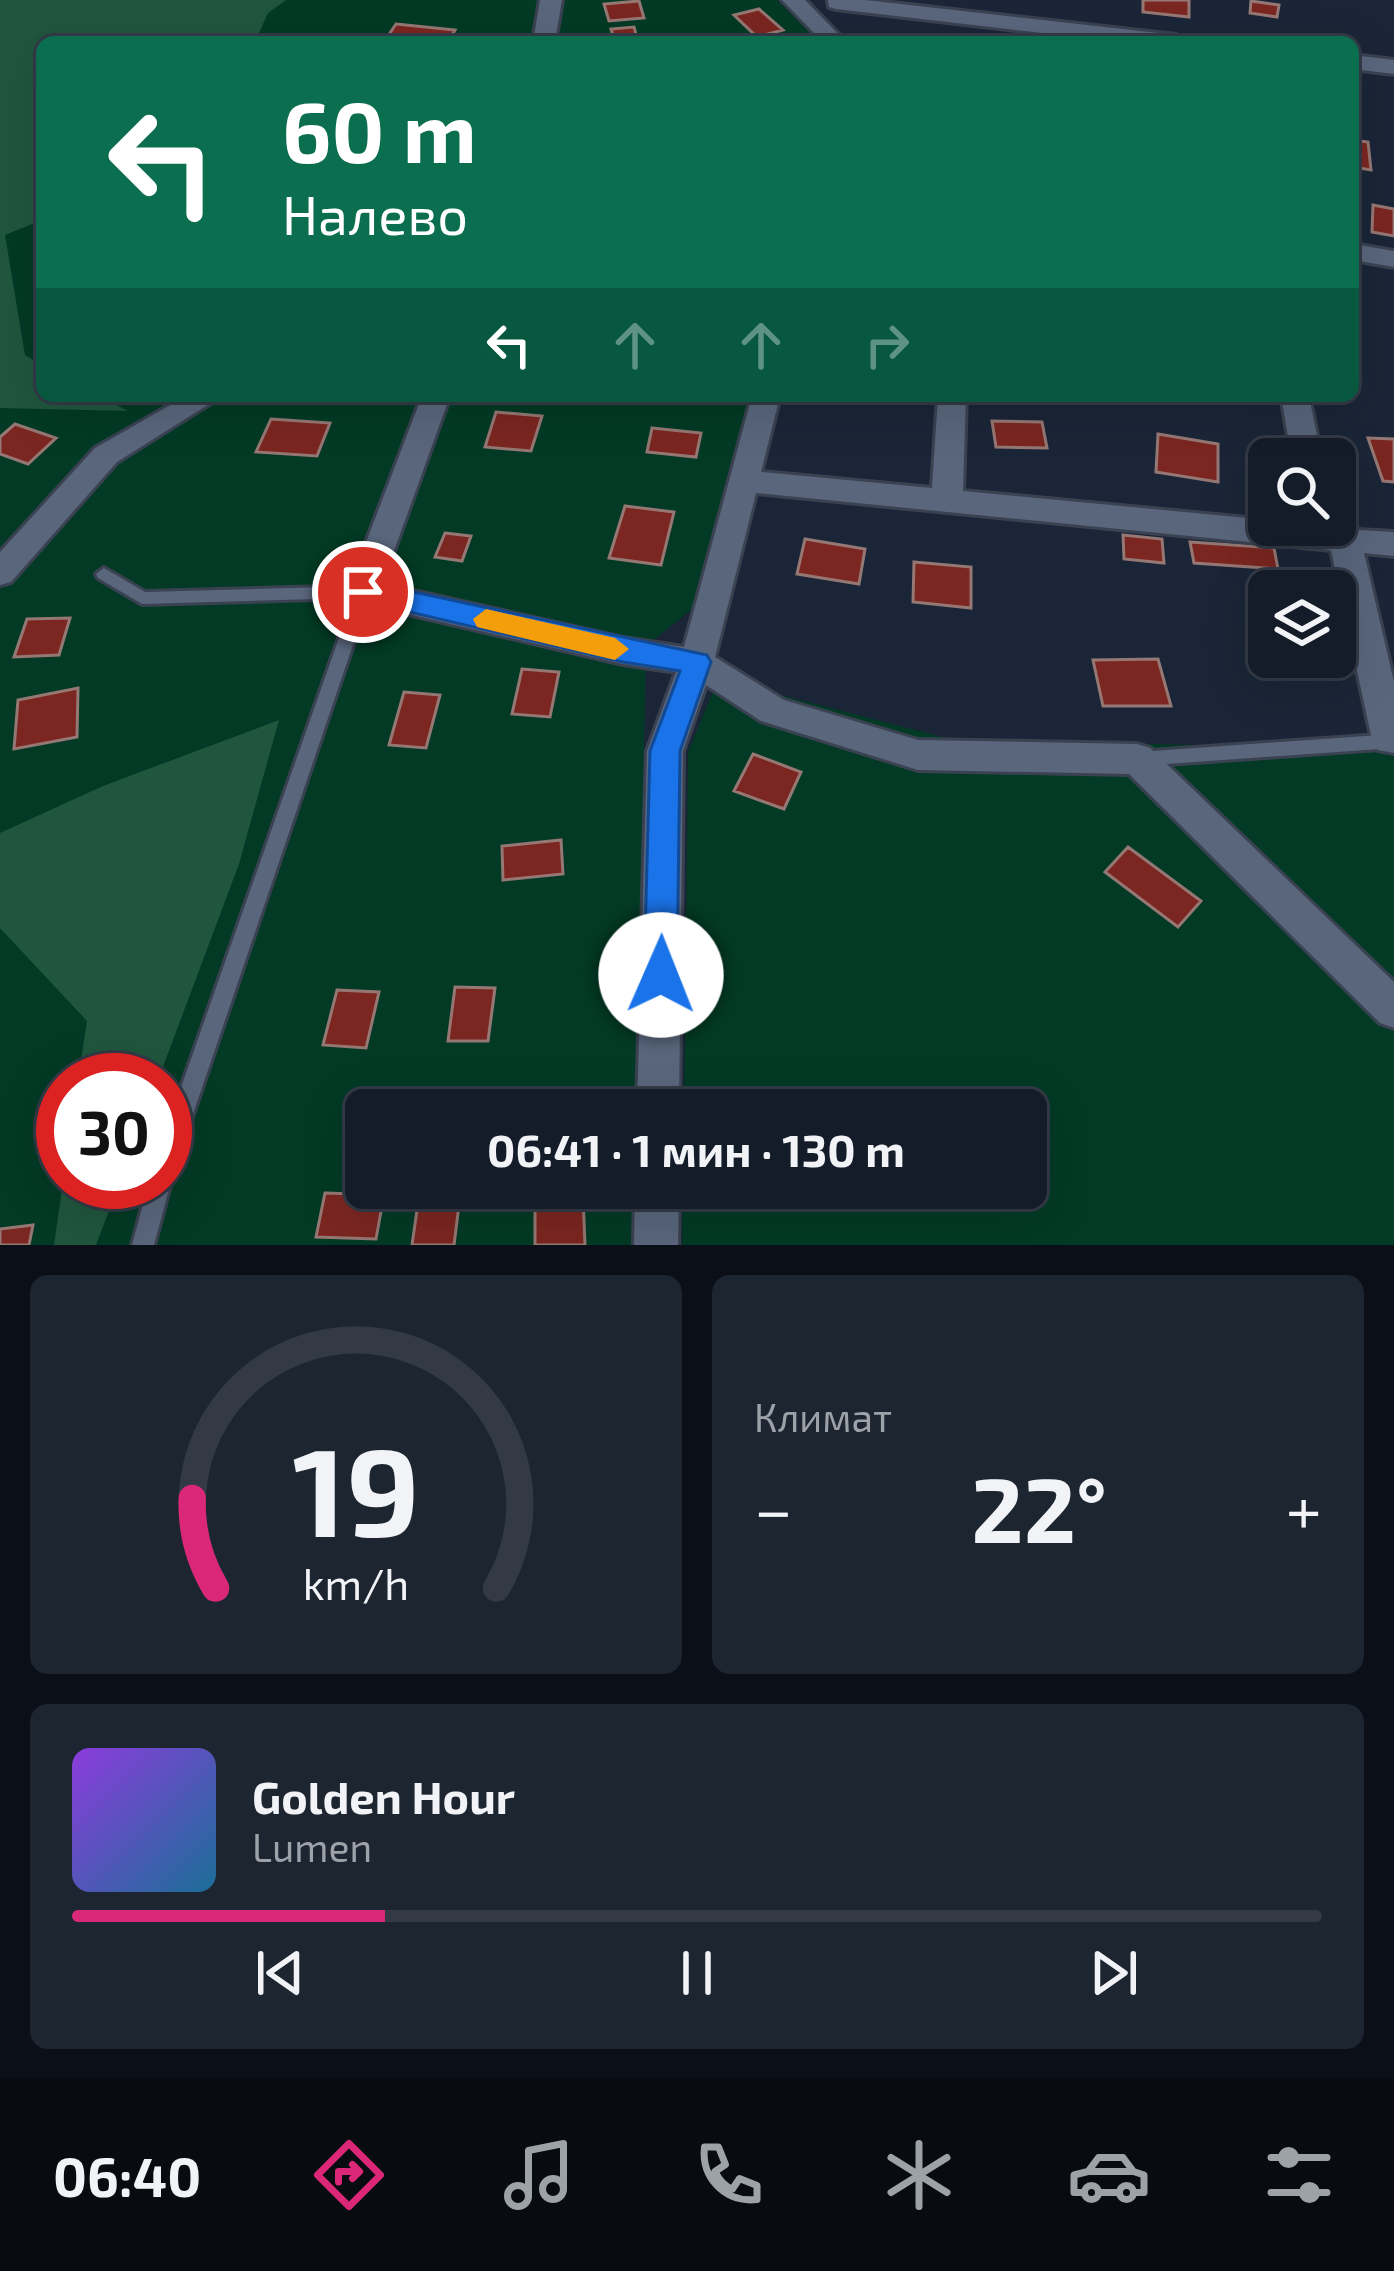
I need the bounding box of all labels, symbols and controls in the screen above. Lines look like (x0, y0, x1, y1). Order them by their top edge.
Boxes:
text: 60 m (282, 79, 477, 180)
icon: left (84, 84, 240, 240)
text: Налево (282, 181, 468, 246)
icon: left (476, 312, 542, 378)
icon: ahead (602, 312, 668, 378)
icon: ahead (728, 312, 794, 378)
icon: right (854, 312, 920, 378)
map controls (1248, 438, 1356, 678)
button: search (1248, 438, 1356, 546)
pin (312, 541, 414, 643)
icon: arrive (330, 559, 396, 625)
button: layers (1248, 570, 1356, 678)
position arrow (598, 912, 724, 1038)
speed limit sign: 30 (36, 1053, 192, 1209)
text: 06:41 · 1 мин · 130 m (487, 1122, 905, 1176)
text: Климат (754, 1393, 892, 1440)
text: 19 (292, 1412, 420, 1562)
text: 22° (971, 1453, 1107, 1561)
text: − (754, 1468, 793, 1547)
text: + (1286, 1468, 1322, 1547)
text: km/h (303, 1556, 409, 1608)
text: Golden Hour (252, 1769, 515, 1823)
text: Lumen (252, 1823, 372, 1870)
icon: previous (247, 1940, 313, 2006)
icon: pause (664, 1940, 730, 2006)
icon: next (1081, 1940, 1147, 2006)
icon: directions (307, 2133, 391, 2217)
icon: music (497, 2133, 581, 2217)
icon: phone (687, 2133, 771, 2217)
icon: climate (877, 2133, 961, 2217)
icon: car (1067, 2133, 1151, 2217)
icon: filters (1257, 2133, 1341, 2217)
text: 06:40 (53, 2143, 201, 2208)

